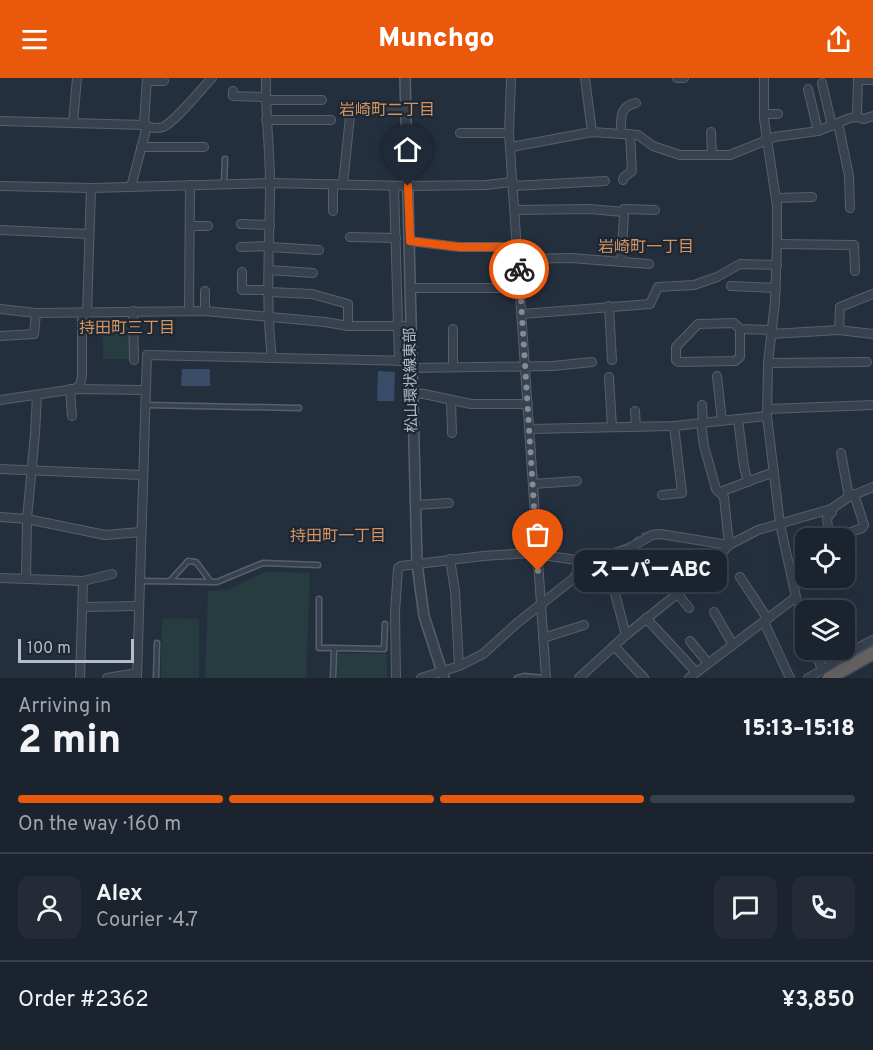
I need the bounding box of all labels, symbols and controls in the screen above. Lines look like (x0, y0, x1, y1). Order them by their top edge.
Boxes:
text: Munchgo (378, 22, 495, 56)
icon: menu (18, 23, 51, 56)
icon: share (822, 23, 855, 56)
district label: 岩崎町二丁目 (339, 101, 435, 121)
pin (382, 124, 433, 186)
icon: home (391, 133, 424, 166)
district label: 岩崎町一丁目 (598, 238, 694, 258)
courier (489, 239, 549, 299)
icon: bike (503, 253, 536, 286)
district label: 持田町三丁目 (79, 319, 175, 339)
street label: 松山環状線東部 (401, 327, 422, 433)
pin (512, 509, 563, 571)
icon: bag (521, 518, 554, 551)
district label: 持田町一丁目 (290, 527, 386, 547)
map controls (795, 528, 855, 660)
button: locate (795, 528, 855, 588)
callout: スーパーABC (574, 550, 727, 592)
text: スーパーABC (590, 558, 711, 584)
button: layers (795, 600, 855, 660)
scale bar (18, 636, 134, 664)
text: 100 m (27, 639, 71, 659)
text: Arriving in (18, 694, 111, 720)
text: 15:13–15:18 (743, 716, 855, 743)
text: 2 min (18, 718, 121, 767)
text: On the way · 160 m (18, 812, 181, 838)
button: person (18, 876, 81, 939)
button: chat (714, 876, 777, 939)
button: phone (792, 876, 855, 939)
text: Alex (96, 881, 143, 908)
text: Courier · 4.7 (96, 908, 198, 934)
text: Order #2362 (18, 987, 149, 1014)
text: ¥3,850 (782, 987, 855, 1014)

